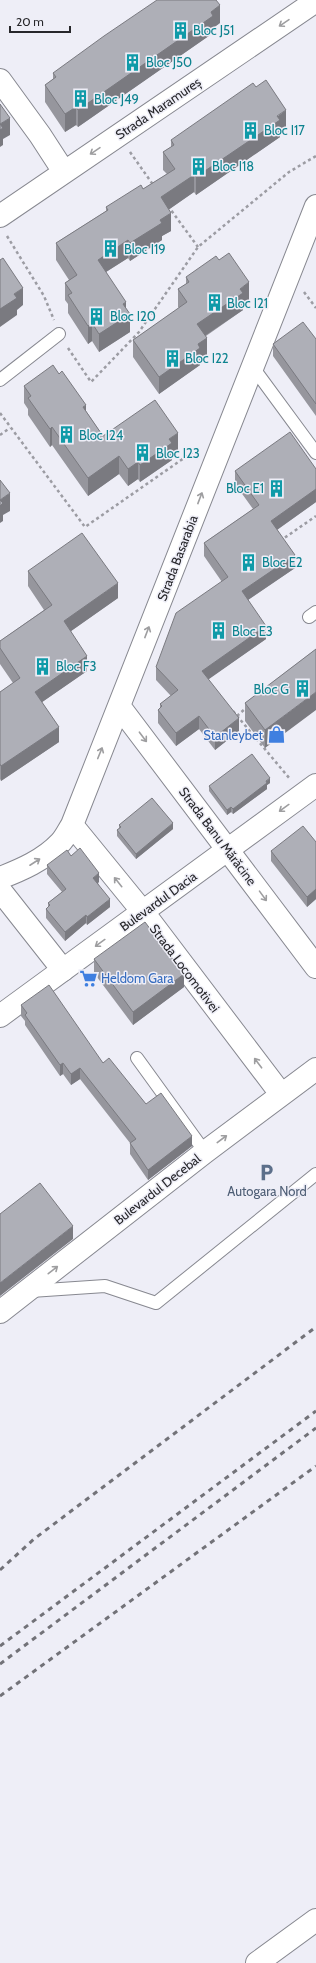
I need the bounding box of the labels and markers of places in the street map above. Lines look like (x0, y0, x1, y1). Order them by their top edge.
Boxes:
building icon: Bloc J51 (170, 20, 190, 40)
place label: Bloc J51 (193, 22, 234, 38)
building icon: Bloc J50 (123, 52, 143, 72)
place label: Bloc J50 (146, 54, 192, 70)
building icon: Bloc J49 (71, 89, 91, 109)
place label: Bloc J49 (94, 91, 139, 107)
building icon: Bloc I17 (241, 120, 261, 140)
place label: Bloc I17 (264, 122, 305, 138)
building icon: Bloc I18 (189, 156, 209, 176)
place label: Bloc I18 (212, 158, 254, 174)
building icon: Bloc I19 (101, 239, 121, 259)
place label: Bloc I19 (124, 241, 166, 257)
building icon: Bloc I21 (204, 293, 224, 313)
place label: Bloc I21 (227, 295, 268, 311)
building icon: Bloc I20 (87, 306, 107, 326)
place label: Bloc I20 (110, 308, 156, 324)
building icon: Bloc I22 (162, 348, 182, 368)
place label: Bloc I22 (185, 350, 229, 366)
building icon: Bloc I24 (56, 425, 76, 445)
place label: Bloc I24 (79, 427, 124, 443)
building icon: Bloc I23 (133, 443, 153, 463)
place label: Bloc I23 (156, 445, 200, 461)
building icon: Bloc E1 (267, 478, 287, 498)
place label: Bloc E1 (226, 480, 264, 496)
building icon: Bloc E2 (239, 552, 259, 572)
place label: Bloc E2 (262, 554, 303, 570)
building icon: Bloc E3 (209, 621, 229, 641)
place label: Bloc E3 (232, 623, 273, 639)
building icon: Bloc F3 (33, 656, 53, 676)
place label: Bloc F3 (56, 658, 97, 674)
building icon: Bloc G (292, 679, 312, 699)
place label: Bloc G (254, 681, 289, 697)
shop icon: Stanleybet (266, 725, 286, 745)
place label: Stanleybet (203, 727, 264, 743)
supermarket icon: Heldom Gara (78, 968, 98, 988)
place label: Heldom Gara (101, 970, 174, 986)
parking icon: Autogara Nord (257, 1162, 277, 1182)
place label: Autogara Nord (227, 1183, 307, 1199)

